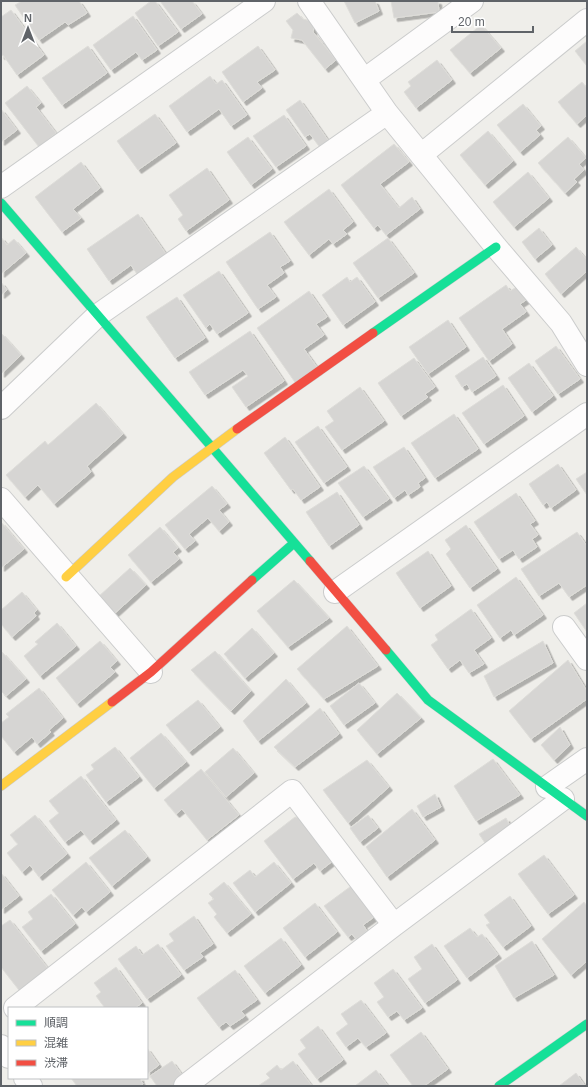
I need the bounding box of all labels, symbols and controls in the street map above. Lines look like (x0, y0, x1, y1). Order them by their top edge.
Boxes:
north arrow (8, 8, 48, 48)
scale bar (452, 8, 533, 34)
text: N (24, 12, 32, 24)
text: 20 m (458, 15, 485, 29)
legend (8, 1007, 148, 1079)
text: 順調 (44, 1016, 68, 1030)
text: 混雑 (44, 1036, 68, 1050)
text: 渋滞 (44, 1056, 68, 1070)

